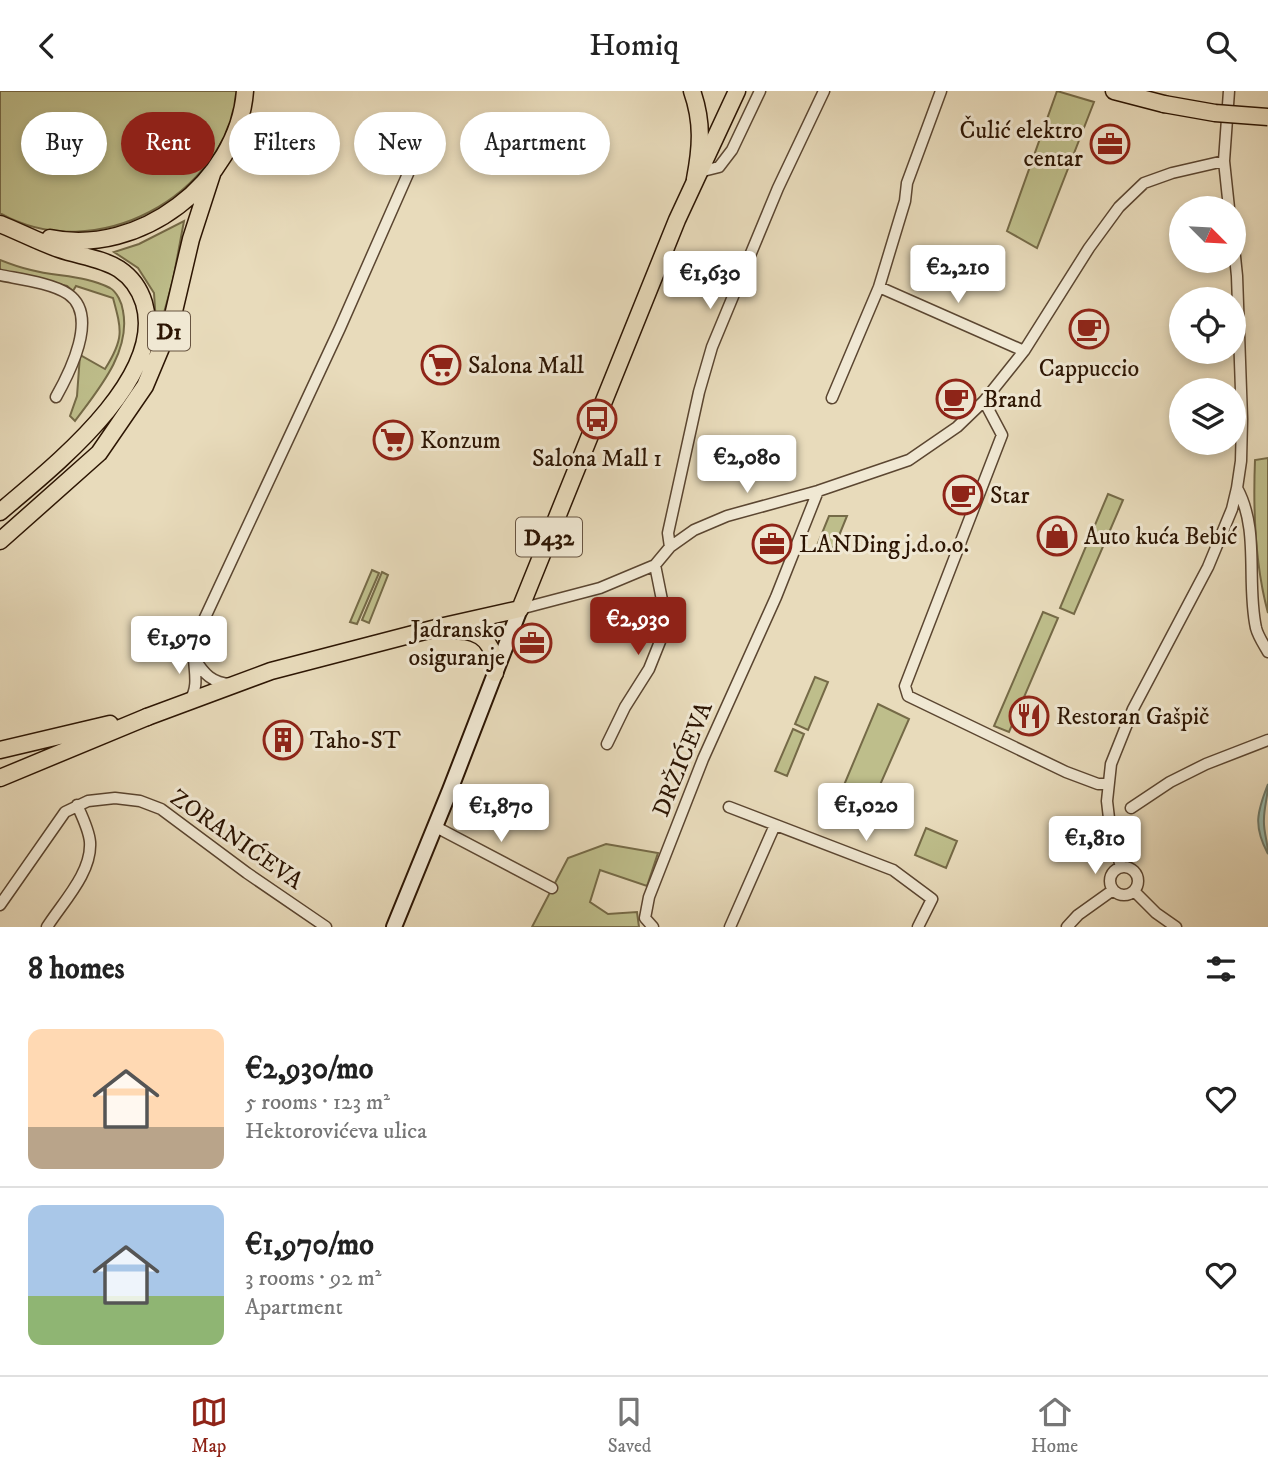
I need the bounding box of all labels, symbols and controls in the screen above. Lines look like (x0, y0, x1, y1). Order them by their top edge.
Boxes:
text: Homiq (589, 26, 679, 66)
icon: back (28, 27, 66, 65)
icon: search (1202, 27, 1240, 65)
chip: Buy (21, 112, 107, 175)
chip: Rent (121, 112, 215, 175)
chip: Filters (229, 112, 340, 175)
chip: New (354, 112, 446, 175)
chip: Apartment (460, 112, 610, 175)
place label: Čulić elektro centar (960, 115, 1083, 174)
office icon: Čulić elektro centar (1089, 123, 1131, 165)
north arrow (1169, 196, 1246, 273)
map controls (1169, 196, 1246, 455)
pin: €2,210 (901, 245, 1015, 305)
pin: €1,630 (653, 251, 767, 311)
text: €2,210 (926, 253, 990, 282)
text: €1,630 (679, 259, 741, 288)
button: locate (1169, 287, 1246, 364)
cafe icon: Cappuccio (1068, 308, 1110, 350)
road number: D1 (148, 311, 190, 351)
supermarket icon: Salona Mall (420, 344, 462, 386)
place label: Salona Mall (468, 351, 585, 381)
place label: Cappuccio (1039, 354, 1139, 384)
cafe icon: Brand (935, 378, 977, 420)
button: layers (1169, 378, 1246, 455)
place label: Brand (983, 385, 1042, 415)
bus stop icon: Salona Mall 1 (576, 398, 618, 440)
supermarket icon: Konzum (372, 419, 414, 461)
place label: Konzum (420, 426, 501, 456)
pin: €2,080 (690, 435, 804, 495)
text: €2,080 (713, 443, 781, 472)
place label: Salona Mall 1 (532, 444, 662, 474)
cafe icon: Star (942, 474, 984, 516)
place label: Star (990, 481, 1029, 511)
shop icon: Auto kuća Bebić (1036, 515, 1078, 557)
road number: D432 (516, 517, 582, 557)
place label: Auto kuća Bebić (1084, 522, 1237, 552)
office icon: LANDing j.d.o.o. (751, 523, 793, 565)
place label: LANDing j.d.o.o. (799, 530, 969, 560)
pin: €2,930 (581, 597, 695, 657)
text: €2,930 (606, 605, 670, 634)
place label: Jadransko osiguranje (408, 615, 505, 673)
pin: €1,970 (122, 617, 236, 676)
office icon: Jadransko osiguranje (511, 622, 553, 664)
text: €1,970 (147, 624, 211, 653)
restaurant icon: Restoran Gašpič (1008, 695, 1050, 737)
street label: DRŽIĆEVA (645, 697, 720, 821)
place label: Restoran Gašpič (1056, 702, 1209, 732)
building icon: Taho-ST (262, 719, 304, 761)
place label: Taho-ST (310, 726, 401, 756)
street label: ZORANIĆEVA (164, 782, 310, 897)
pin: €1,020 (809, 783, 923, 843)
pin: €1,870 (444, 785, 558, 844)
text: €1,020 (834, 791, 898, 820)
text: €1,870 (469, 792, 533, 821)
pin: €1,810 (1038, 817, 1152, 876)
text: €1,810 (1065, 824, 1125, 853)
icon: filters (1202, 950, 1240, 988)
text: 8 homes (28, 951, 125, 988)
text: €2,930/mo (245, 1051, 373, 1088)
icon: home (84, 1057, 168, 1141)
icon: heart (1202, 1080, 1240, 1118)
text: 5 rooms · 123 m² (245, 1088, 390, 1117)
text: Hektorovićeva ulica (245, 1117, 427, 1146)
text: €1,970/mo (245, 1227, 374, 1264)
icon: home (84, 1233, 168, 1317)
icon: heart (1202, 1256, 1240, 1294)
text: 3 rooms · 92 m² (245, 1264, 382, 1293)
text: Apartment (245, 1293, 343, 1322)
tab: Map (190, 1393, 228, 1458)
tab: Saved (608, 1393, 651, 1458)
tab: Home (1031, 1393, 1078, 1458)

